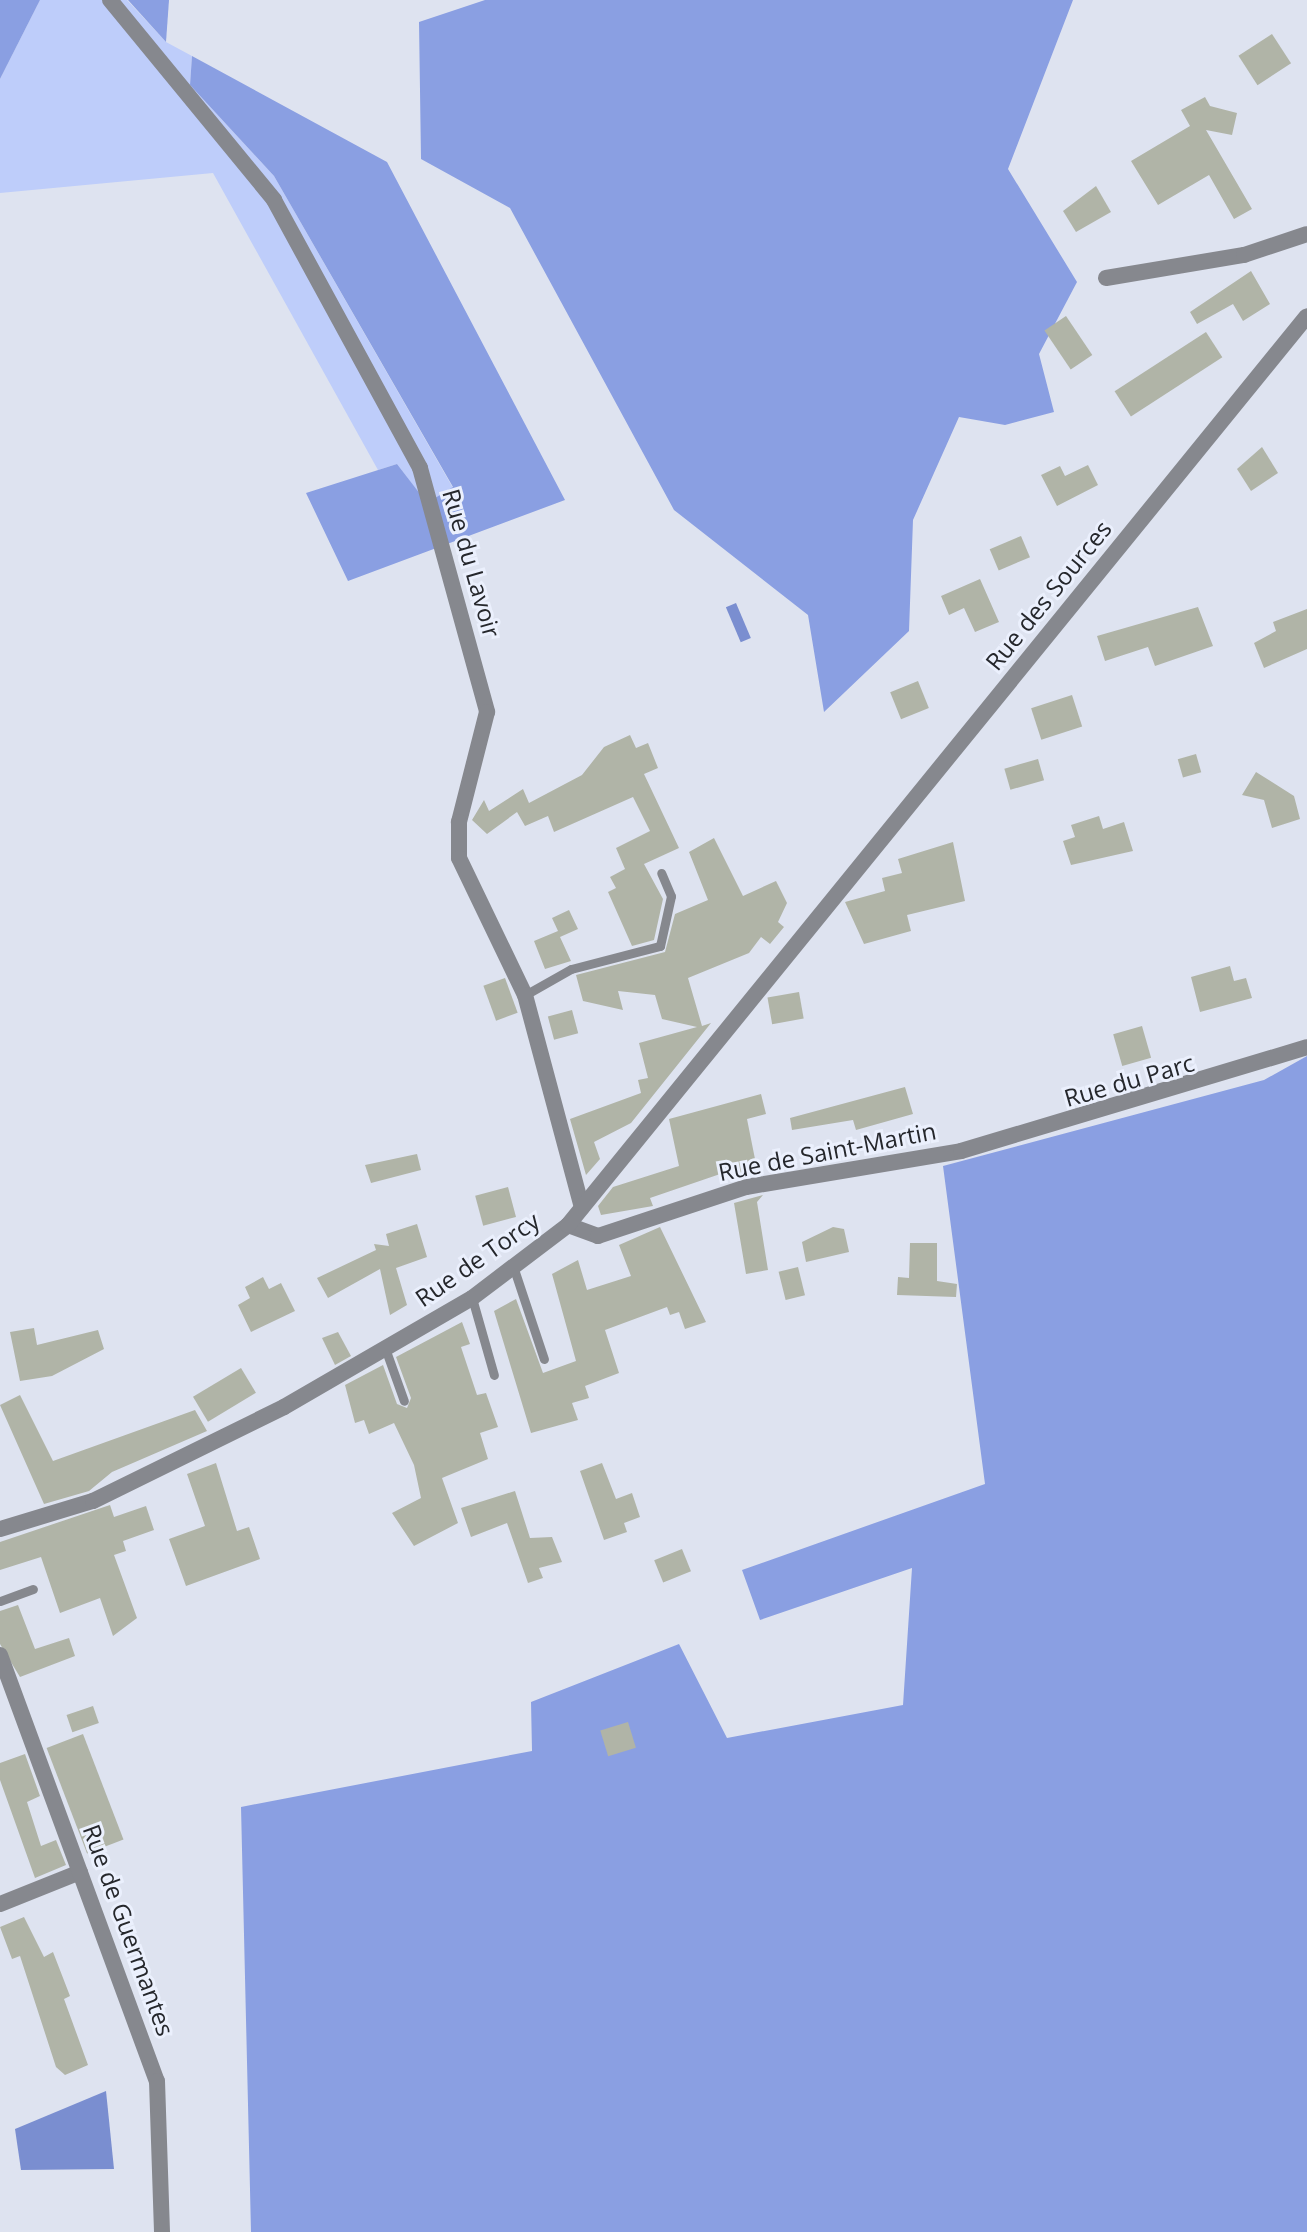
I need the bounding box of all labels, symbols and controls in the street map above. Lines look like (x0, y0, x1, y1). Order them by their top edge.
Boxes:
street label: Rue du Lavoir (437, 485, 507, 641)
street label: Rue des Sources (979, 515, 1117, 675)
street label: Rue du Parc (1061, 1048, 1197, 1112)
street label: Rue de Saint-Martin (716, 1116, 938, 1186)
street label: Rue de Torcy (410, 1206, 544, 1312)
street label: Rue de Guermantes (77, 1820, 181, 2040)

